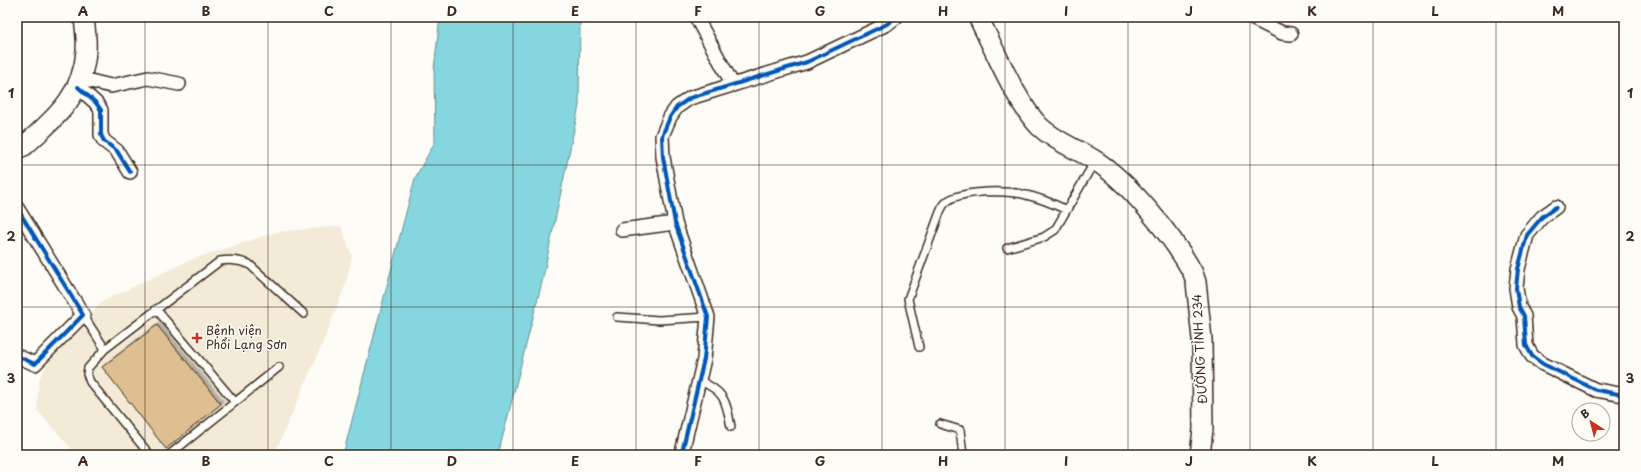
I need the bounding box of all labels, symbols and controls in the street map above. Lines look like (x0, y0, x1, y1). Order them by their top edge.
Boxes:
text: A (78, 1, 88, 20)
text: B (202, 1, 211, 20)
text: C (324, 1, 334, 20)
text: D (447, 1, 457, 20)
text: E (571, 1, 579, 20)
text: F (694, 1, 702, 20)
text: G (815, 1, 825, 20)
text: H (938, 1, 948, 20)
text: I (1064, 1, 1068, 20)
text: J (1185, 1, 1193, 20)
text: K (1307, 1, 1317, 20)
text: L (1431, 1, 1439, 20)
text: M (1552, 1, 1564, 20)
text: 1 (8, 83, 14, 102)
text: 1 (1627, 83, 1633, 102)
text: 2 (6, 226, 16, 245)
text: 2 (1625, 226, 1635, 245)
street label: ĐƯỜNG TỈNH 234 (1187, 293, 1211, 405)
place label: Bệnh viện Phổi Lạng Sơn (206, 321, 287, 353)
marker: Bệnh viện Phổi Lạng Sơn (191, 332, 203, 344)
text: 3 (7, 368, 16, 387)
text: 3 (1626, 368, 1635, 387)
north arrow (1571, 402, 1611, 442)
text: B (1577, 404, 1593, 423)
text: A (78, 451, 88, 470)
text: B (202, 451, 211, 470)
text: C (324, 451, 334, 470)
text: D (447, 451, 457, 470)
text: E (571, 451, 579, 470)
text: F (694, 451, 702, 470)
text: G (815, 451, 825, 470)
text: H (938, 451, 948, 470)
text: I (1064, 451, 1068, 470)
text: J (1185, 451, 1193, 470)
text: K (1307, 451, 1317, 470)
text: L (1431, 451, 1439, 470)
text: M (1552, 451, 1564, 470)

